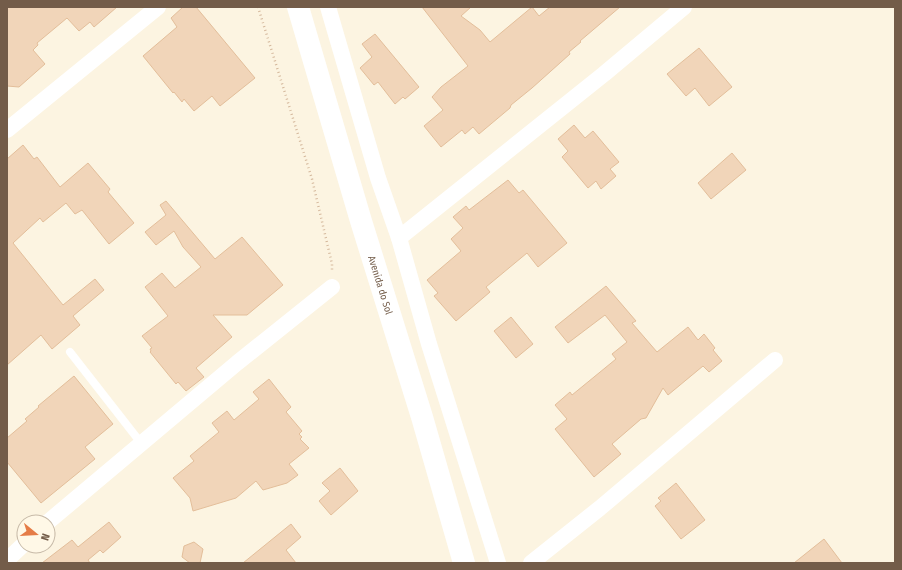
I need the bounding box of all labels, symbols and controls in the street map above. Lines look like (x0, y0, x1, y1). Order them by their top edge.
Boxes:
street label: Avenida do Sol (365, 254, 395, 316)
north arrow (16, 514, 56, 554)
text: N (38, 532, 52, 542)

